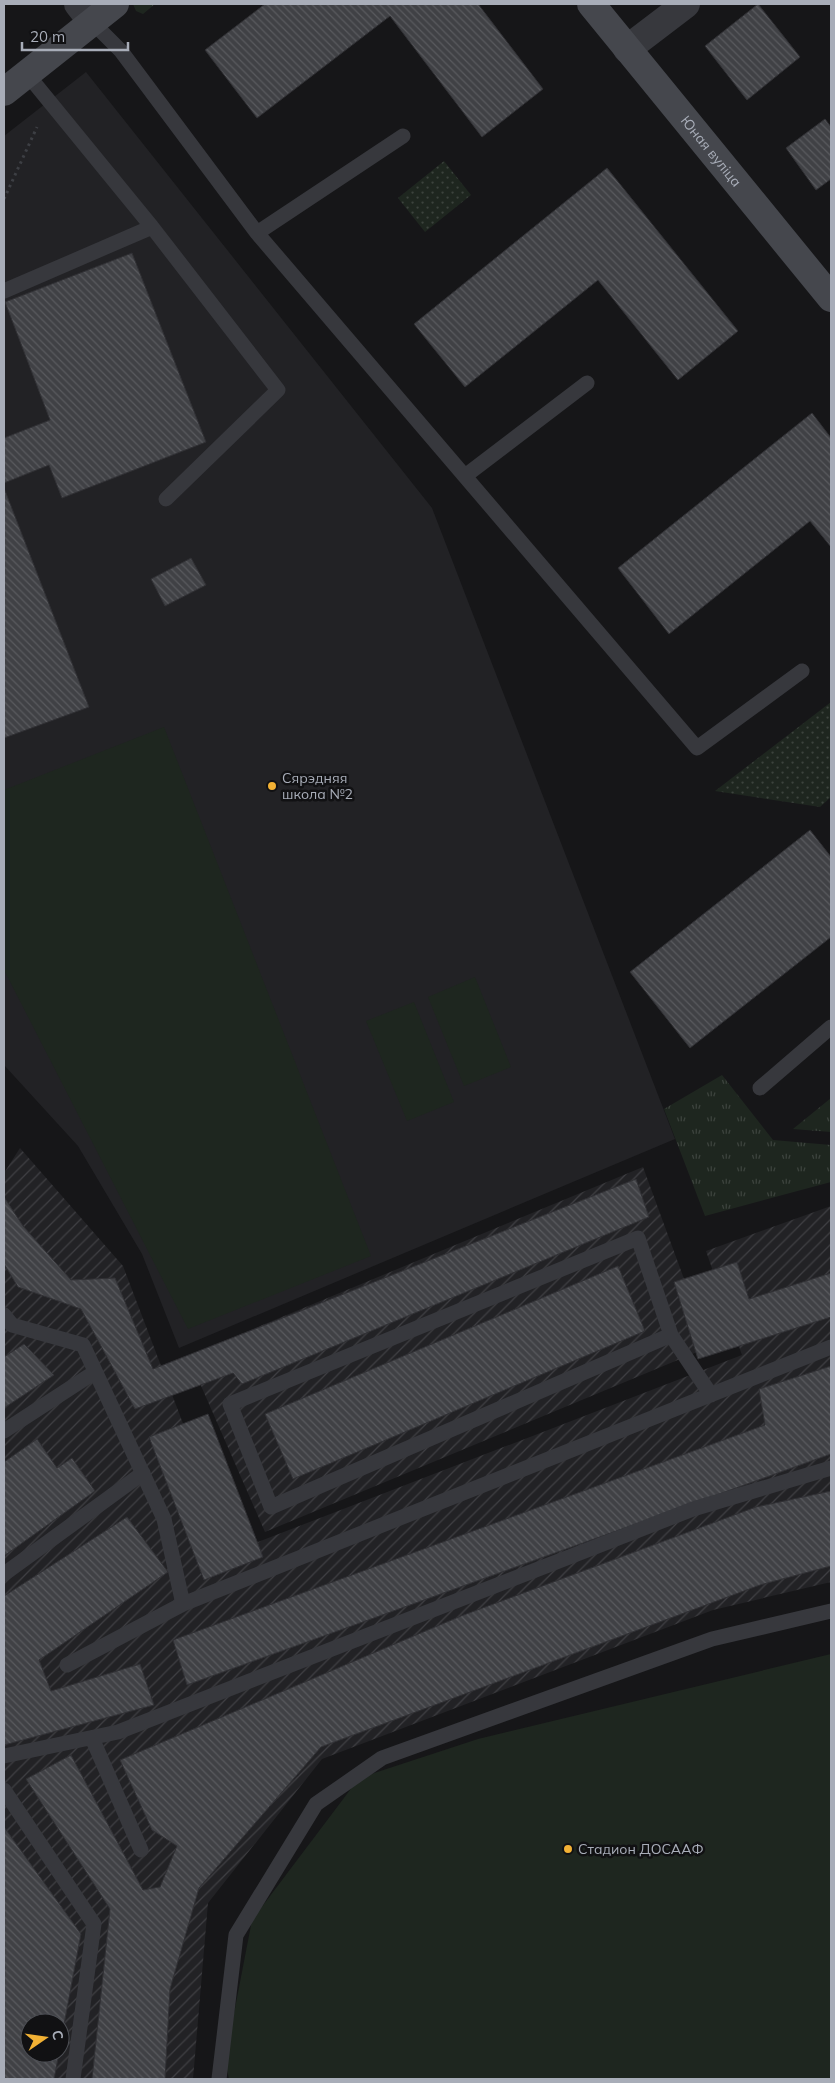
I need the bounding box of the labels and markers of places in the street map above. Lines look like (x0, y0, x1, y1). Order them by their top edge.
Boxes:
place label: Сярэдняя школа №2 (282, 769, 353, 803)
marker: Сярэдняя школа №2 (266, 780, 278, 792)
place label: Стадион ДОСААФ (578, 1840, 704, 1858)
marker: Стадион ДОСААФ (562, 1843, 574, 1855)

